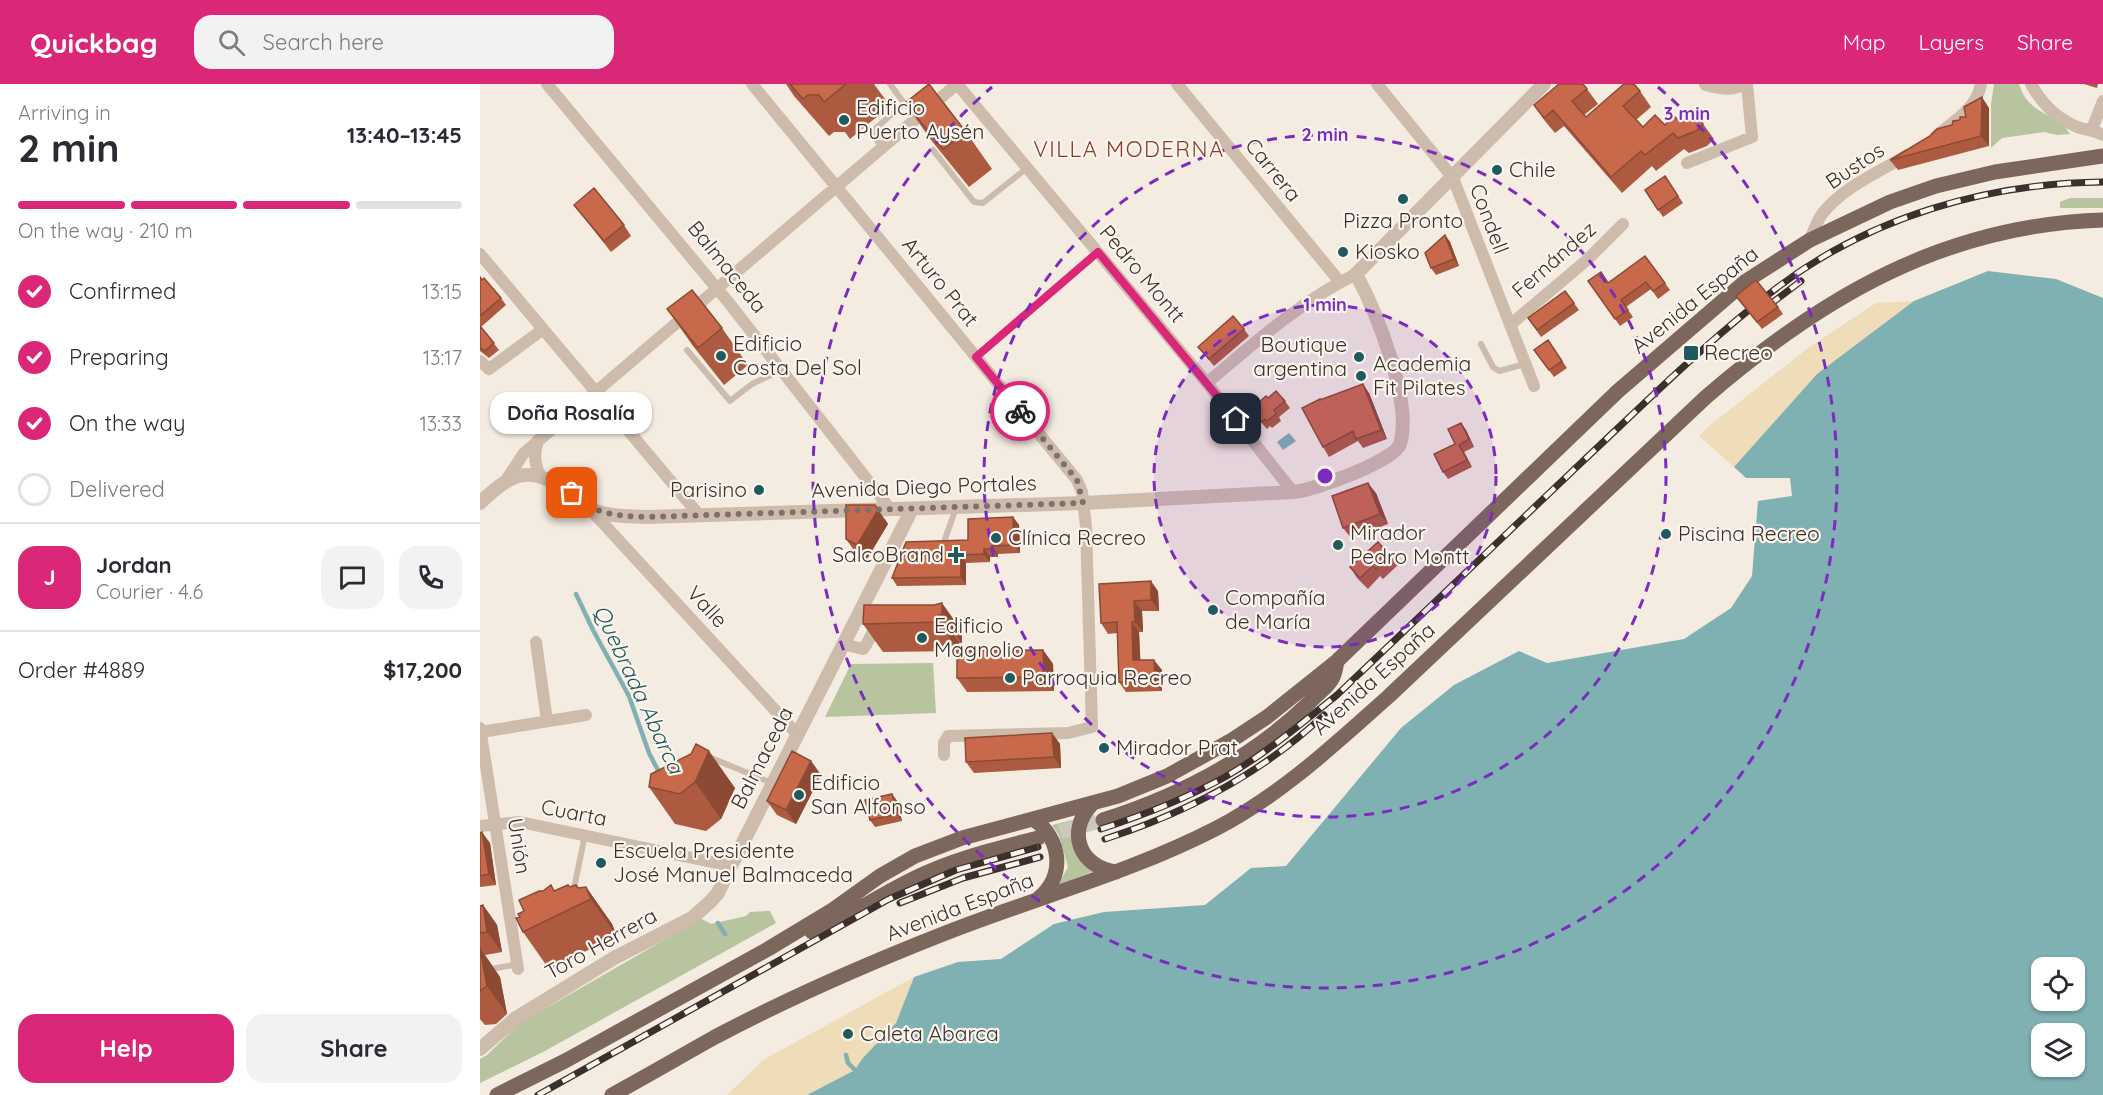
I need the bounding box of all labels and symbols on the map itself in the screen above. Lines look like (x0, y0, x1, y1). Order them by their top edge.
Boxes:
place label: Edificio Puerto Aysén (856, 94, 984, 144)
text: 3 min (1664, 102, 1710, 125)
marker: Edificio Puerto Aysén (837, 113, 851, 127)
text: 2 min (1302, 123, 1348, 146)
street label: Carrera (1240, 132, 1307, 207)
district label: VILLA MODERNA (1033, 135, 1225, 163)
street label: Bustos (1820, 136, 1889, 194)
place label: Chile (1509, 156, 1556, 182)
marker: Chile (1490, 163, 1504, 177)
street label: Condell (1465, 180, 1515, 257)
marker: Pizza Pronto (1396, 192, 1410, 206)
place label: Pizza Pronto (1343, 207, 1463, 233)
street label: Balmaceda (683, 215, 773, 318)
street label: Fernández (1506, 216, 1601, 303)
street label: Pedro Montt (1094, 219, 1191, 327)
street label: Arturo Prat (897, 232, 985, 331)
place label: Kiosko (1355, 238, 1420, 264)
street label: Avenida España (1626, 240, 1763, 358)
marker: Kiosko (1336, 245, 1350, 259)
text: 1 min (1303, 293, 1347, 316)
place label: Edificio Costa Del Sol (733, 330, 862, 380)
place label: Boutique argentina (1253, 331, 1347, 381)
place label: Recreo (1704, 339, 1773, 365)
marker: Recreo (1682, 344, 1700, 362)
marker: Edificio Costa Del Sol (714, 349, 728, 363)
marker: Boutique argentina (1352, 350, 1366, 364)
place label: Academia Fit Pilates (1373, 350, 1471, 400)
marker: Academia Fit Pilates (1354, 369, 1368, 383)
courier (990, 381, 1050, 441)
callout: Doña Rosalía (491, 391, 653, 433)
pin (1210, 393, 1261, 444)
centre of rings (1315, 466, 1335, 486)
pin (546, 467, 597, 518)
street label: Avenida Diego Portales (811, 469, 1037, 503)
place label: Parisino (670, 476, 747, 502)
marker: Parisino (752, 483, 766, 497)
place label: Mirador Pedro Montt (1350, 519, 1469, 569)
place label: Piscina Recreo (1678, 520, 1820, 546)
place label: Clínica Recreo (1008, 524, 1146, 550)
marker: Piscina Recreo (1659, 527, 1673, 541)
marker: Clínica Recreo (989, 531, 1003, 545)
marker: Mirador Pedro Montt (1331, 538, 1345, 552)
place label: SalcoBrand (832, 541, 944, 567)
marker: SalcoBrand (949, 548, 963, 562)
street label: Valle (682, 580, 734, 633)
place label: Compañía de María (1225, 584, 1325, 634)
water label: Quebrada Abarca (588, 600, 691, 779)
marker: Compañía de María (1206, 603, 1220, 617)
place label: Edificio Magnolio (934, 612, 1024, 662)
street label: Avenida España (1307, 616, 1440, 740)
marker: Edificio Magnolio (915, 631, 929, 645)
place label: Parroquia Recreo (1022, 664, 1192, 690)
marker: Parroquia Recreo (1003, 671, 1017, 685)
street label: Balmaceda (724, 702, 798, 813)
place label: Mirador Prat (1116, 734, 1238, 760)
marker: Mirador Prat (1097, 741, 1111, 755)
place label: Edificio San Alfonso (811, 769, 926, 819)
marker: Edificio San Alfonso (792, 788, 806, 802)
street label: Cuarta (539, 793, 609, 831)
street label: Unión (503, 816, 537, 876)
place label: Escuela Presidente José Manuel Balmaceda (613, 837, 853, 887)
marker: Escuela Presidente José Manuel Balmaceda (594, 856, 608, 870)
street label: Avenida España (882, 866, 1037, 946)
street label: Toro Herrera (540, 902, 661, 985)
place label: Caleta Abarca (860, 1020, 999, 1046)
marker: Caleta Abarca (841, 1027, 855, 1041)

